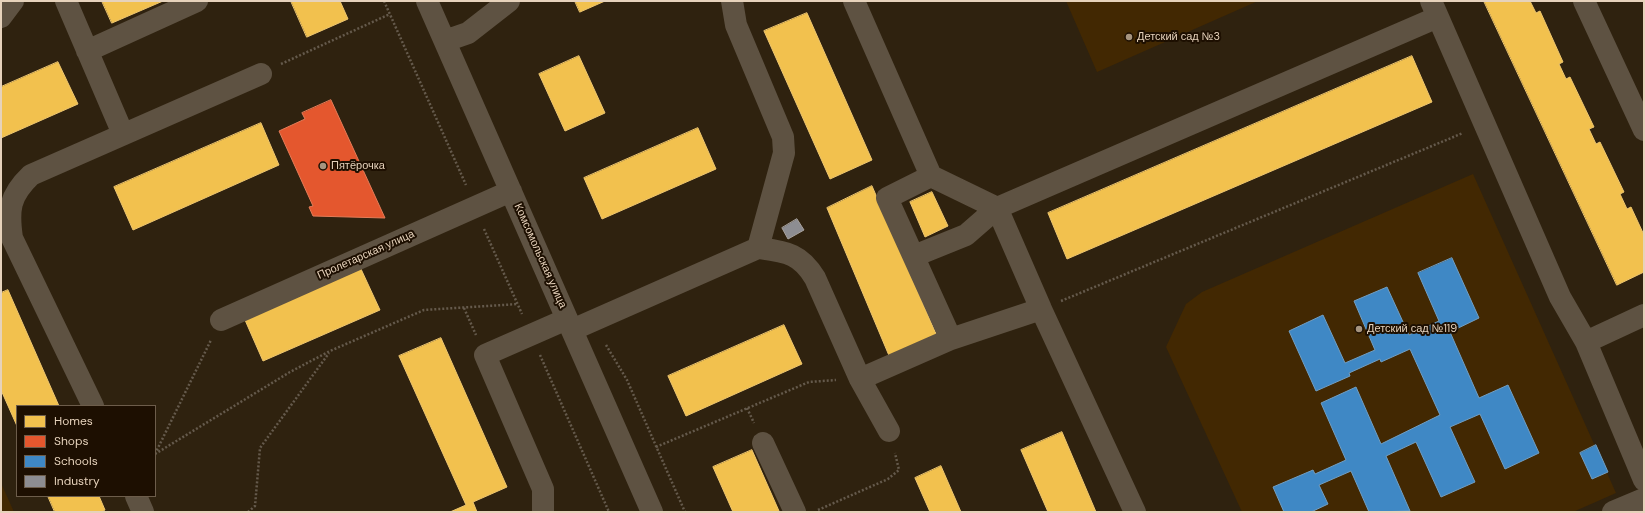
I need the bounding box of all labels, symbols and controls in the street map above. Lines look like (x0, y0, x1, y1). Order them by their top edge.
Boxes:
place label: Детский сад №3 (1137, 30, 1220, 44)
marker: Детский сад №3 (1124, 32, 1134, 42)
place label: Пятёрочка (331, 159, 385, 173)
marker: Пятёрочка (318, 161, 328, 171)
street label: Комсомольская улица (511, 202, 569, 310)
street label: Пролетарская улица (315, 228, 417, 282)
place label: Детский сад №119 (1367, 322, 1457, 336)
marker: Детский сад №119 (1354, 324, 1364, 334)
legend (16, 405, 156, 497)
text: Homes (54, 413, 93, 429)
text: Shops (54, 433, 89, 449)
text: Schools (54, 453, 98, 469)
text: Industry (54, 473, 100, 489)

